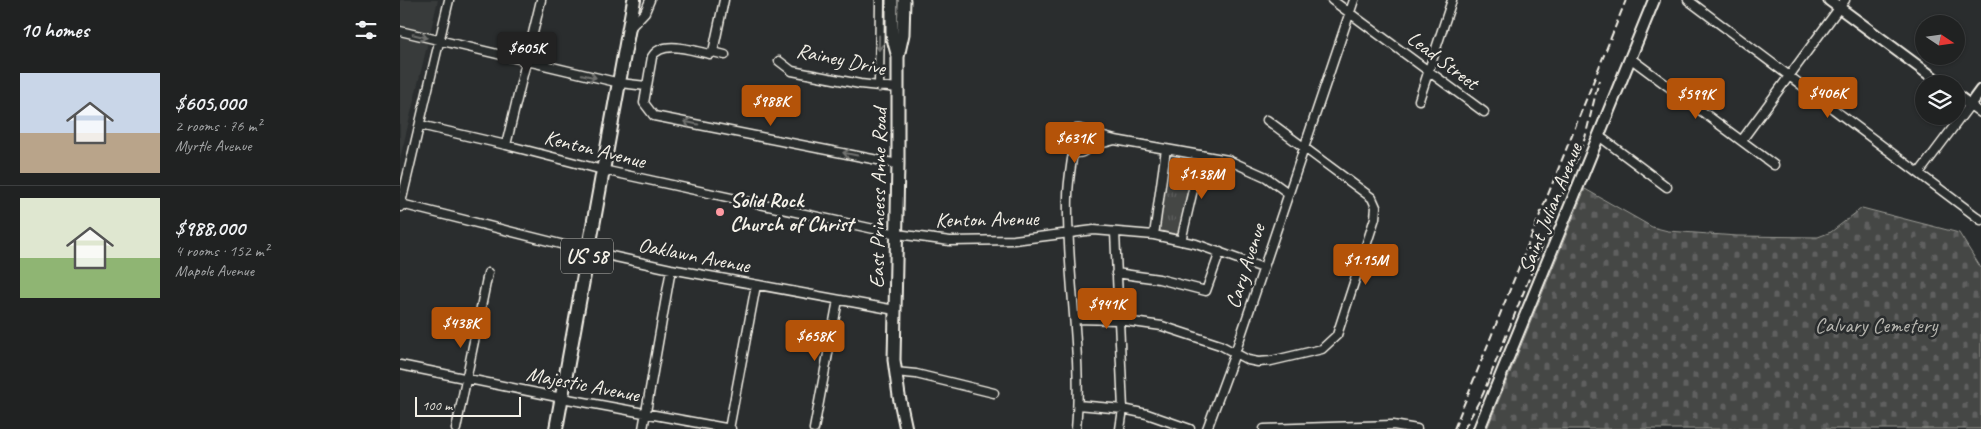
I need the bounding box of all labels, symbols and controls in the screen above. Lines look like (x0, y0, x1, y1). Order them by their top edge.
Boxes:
north arrow (1915, 15, 1965, 65)
map controls (1915, 15, 1965, 125)
icon: filters (352, 16, 380, 44)
text: 10 homes (20, 17, 89, 43)
street label: Lead Street (1402, 25, 1486, 97)
one-way arrow (411, 32, 427, 41)
pin: $605K (492, 32, 562, 74)
one-way arrow (874, 35, 884, 51)
street label: Rainey Drive (794, 37, 889, 81)
text: $605K (508, 38, 546, 58)
one-way arrow (581, 72, 597, 81)
button: layers (1915, 75, 1965, 125)
pin: $406K (1793, 76, 1863, 119)
pin: $599K (1661, 78, 1731, 120)
text: $406K (1809, 83, 1847, 103)
pin: $988K (736, 84, 806, 127)
text: $599K (1678, 84, 1714, 104)
text: $605,000 (175, 90, 245, 116)
text: $988K (753, 91, 789, 111)
icon: home (60, 93, 120, 153)
street label: East Princess Anne Road (863, 104, 893, 288)
text: 2 rooms · 76 m² (175, 116, 261, 136)
one-way arrow (683, 118, 699, 128)
pin: $631K (1040, 121, 1110, 164)
street label: Kenton Avenue (542, 124, 649, 174)
text: $631K (1056, 128, 1094, 148)
text: Myrtle Avenue (175, 136, 252, 156)
street label: Saint Julian Avenue (1512, 138, 1588, 277)
one-way arrow (843, 149, 859, 159)
pin: $1.38M (1161, 158, 1243, 200)
text: $1.38M (1180, 164, 1224, 184)
place label: Solid Rock Church of Christ (730, 187, 856, 237)
street label: Kenton Avenue (935, 205, 1040, 233)
marker: Solid Rock Church of Christ (714, 206, 726, 218)
text: $988,000 (175, 215, 245, 241)
icon: home (60, 218, 120, 278)
street label: Cary Avenue (1219, 218, 1272, 312)
street label: Oaklawn Avenue (636, 231, 753, 279)
road number: US 58 (561, 238, 613, 274)
text: 4 rooms · 152 m² (175, 241, 269, 261)
pin: $1.15M (1325, 244, 1407, 286)
text: $1.15M (1344, 250, 1388, 270)
text: Mapole Avenue (175, 261, 254, 281)
pin: $941K (1072, 288, 1142, 330)
text: $941K (1089, 294, 1125, 314)
pin: $438K (426, 306, 496, 349)
park label: Calvary Cemetery (1815, 312, 1939, 338)
text: $438K (443, 313, 479, 333)
pin: $658K (780, 320, 850, 362)
text: $658K (796, 326, 834, 346)
street label: Majestic Avenue (524, 360, 643, 408)
scale bar (415, 394, 521, 417)
text: 100 m (422, 397, 452, 414)

